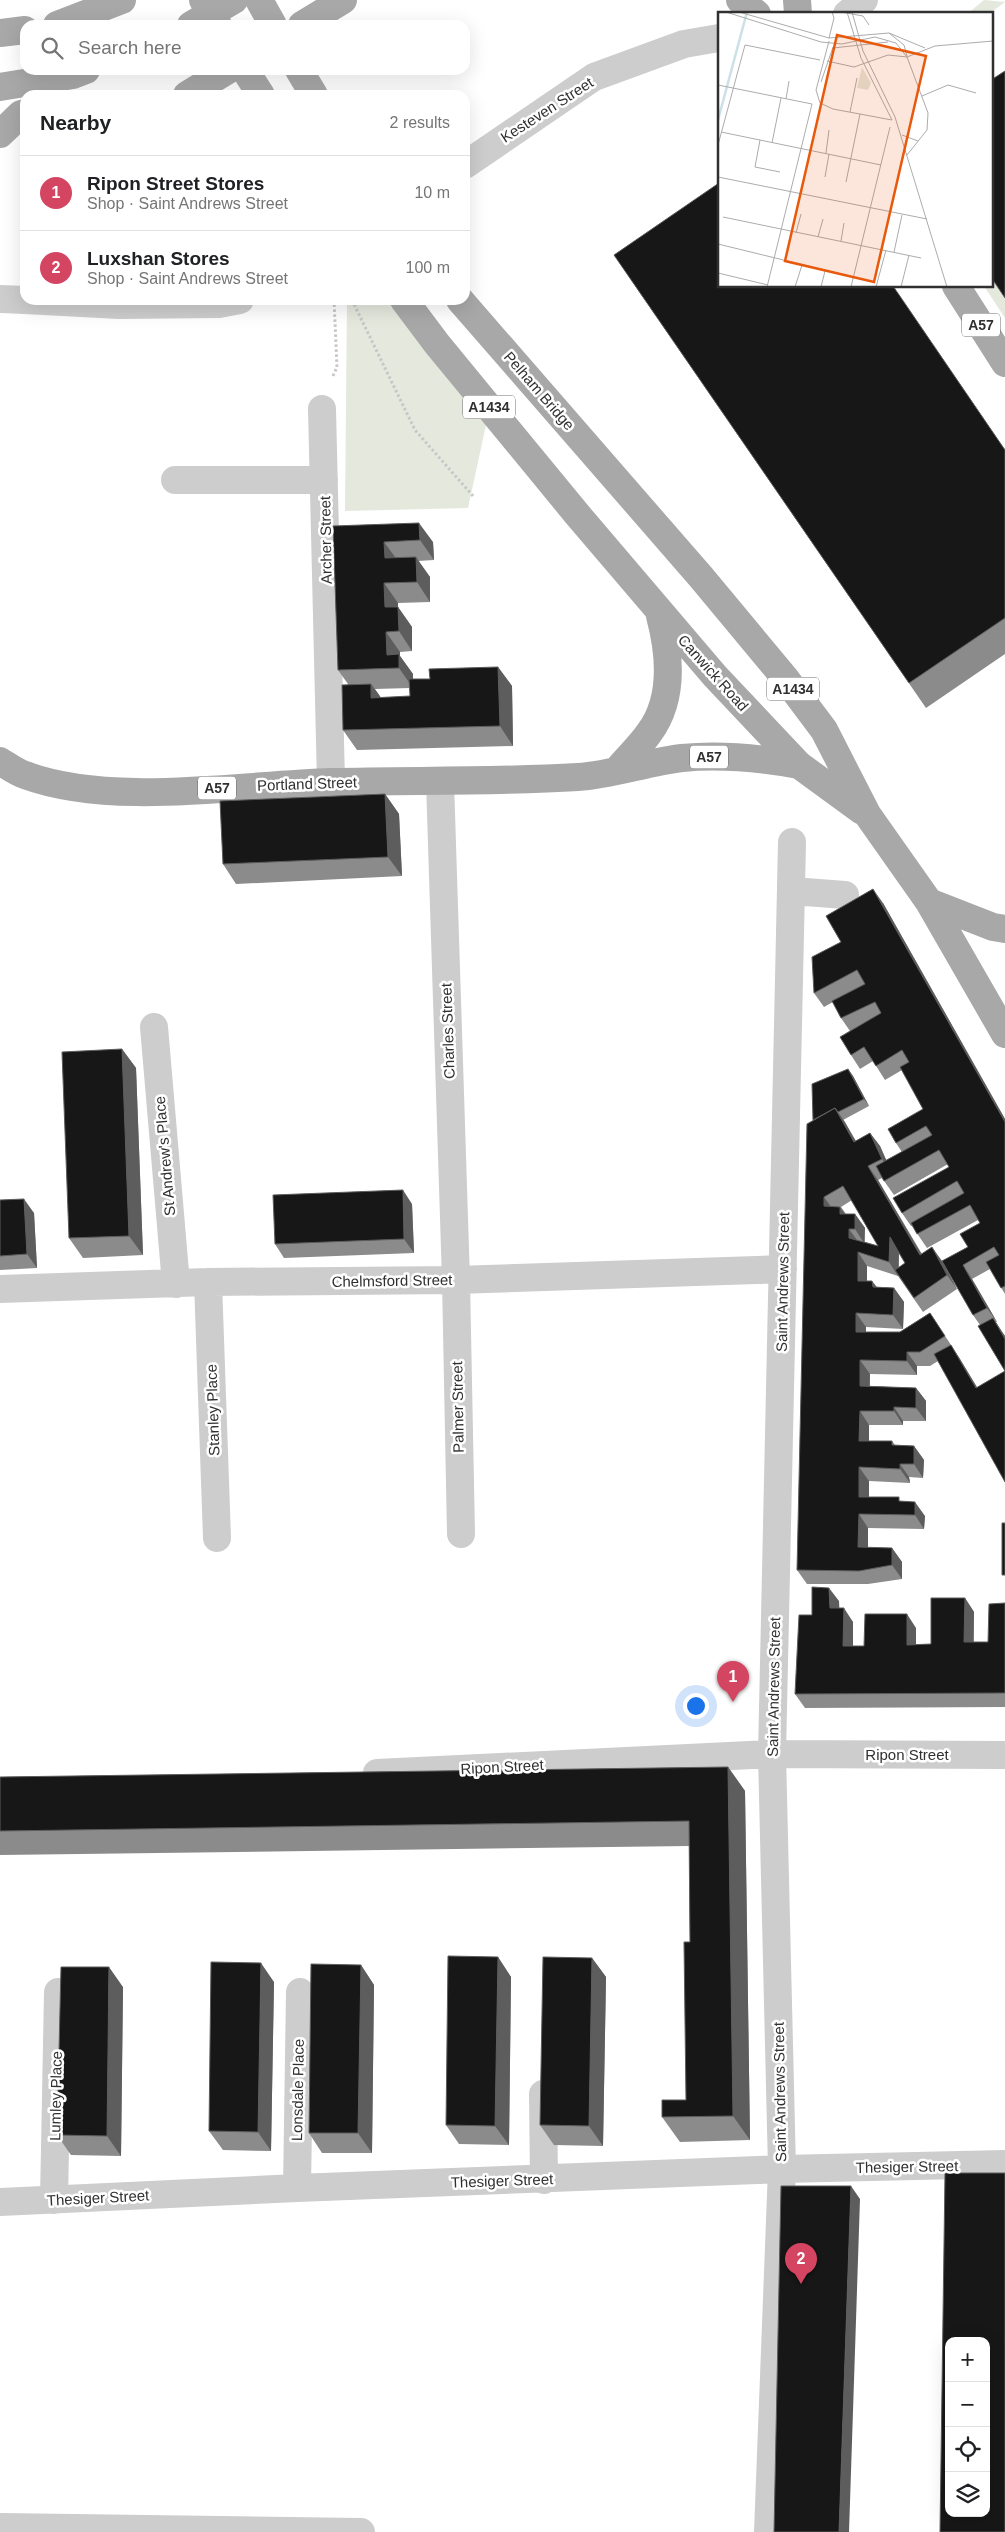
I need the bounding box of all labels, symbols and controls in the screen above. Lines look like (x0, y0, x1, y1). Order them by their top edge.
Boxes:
inset map (718, 12, 992, 288)
search box (20, 20, 470, 75)
icon: search (38, 34, 66, 62)
text: Search here (78, 37, 182, 58)
street label: Kesteven Street (497, 73, 597, 146)
text: Nearby (40, 111, 111, 134)
text: 2 results (390, 114, 450, 131)
text: Ripon Street Stores (87, 173, 264, 194)
text: 1 (52, 184, 60, 201)
text: 10 m (414, 184, 450, 201)
text: Shop · Saint Andrews Street (87, 195, 288, 212)
text: Luxshan Stores (87, 248, 230, 269)
text: 2 (52, 259, 60, 276)
text: 100 m (406, 259, 450, 276)
text: Shop · Saint Andrews Street (87, 270, 288, 287)
road number: A57 (962, 314, 1000, 336)
street label: Pelham Bridge (501, 348, 578, 433)
road number: A1434 (463, 396, 515, 418)
street label: Archer Street (316, 495, 335, 584)
street label: Canwick Road (675, 631, 752, 714)
road number: A1434 (767, 678, 819, 701)
road number: A57 (690, 746, 728, 769)
street label: Portland Street (257, 773, 358, 794)
road number: A57 (198, 776, 236, 800)
street label: Charles Street (437, 982, 458, 1079)
street label: St Andrew's Place (151, 1095, 178, 1217)
street label: Saint Andrews Street (773, 1211, 792, 1352)
street label: Chelmsford Street (331, 1271, 453, 1290)
street label: Palmer Street (448, 1360, 467, 1453)
street label: Stanley Place (202, 1364, 223, 1456)
street label: Saint Andrews Street (764, 1616, 783, 1757)
pin: 1 (717, 1661, 749, 1702)
your location (683, 1693, 709, 1719)
street label: Ripon Street (865, 1746, 950, 1763)
street label: Ripon Street (460, 1756, 545, 1777)
street label: Saint Andrews Street (770, 2021, 789, 2162)
street label: Lonsdale Place (288, 2039, 307, 2141)
street label: Lumley Place (46, 2051, 65, 2141)
street label: Thesiger Street (856, 2157, 959, 2176)
street label: Thesiger Street (450, 2170, 554, 2191)
street label: Thesiger Street (46, 2186, 150, 2209)
pin: 2 (785, 2243, 817, 2284)
map controls (945, 2337, 990, 2517)
button: + (945, 2337, 990, 2382)
button: − (945, 2382, 990, 2427)
button: locate (945, 2427, 990, 2472)
button: layers (945, 2472, 990, 2517)

